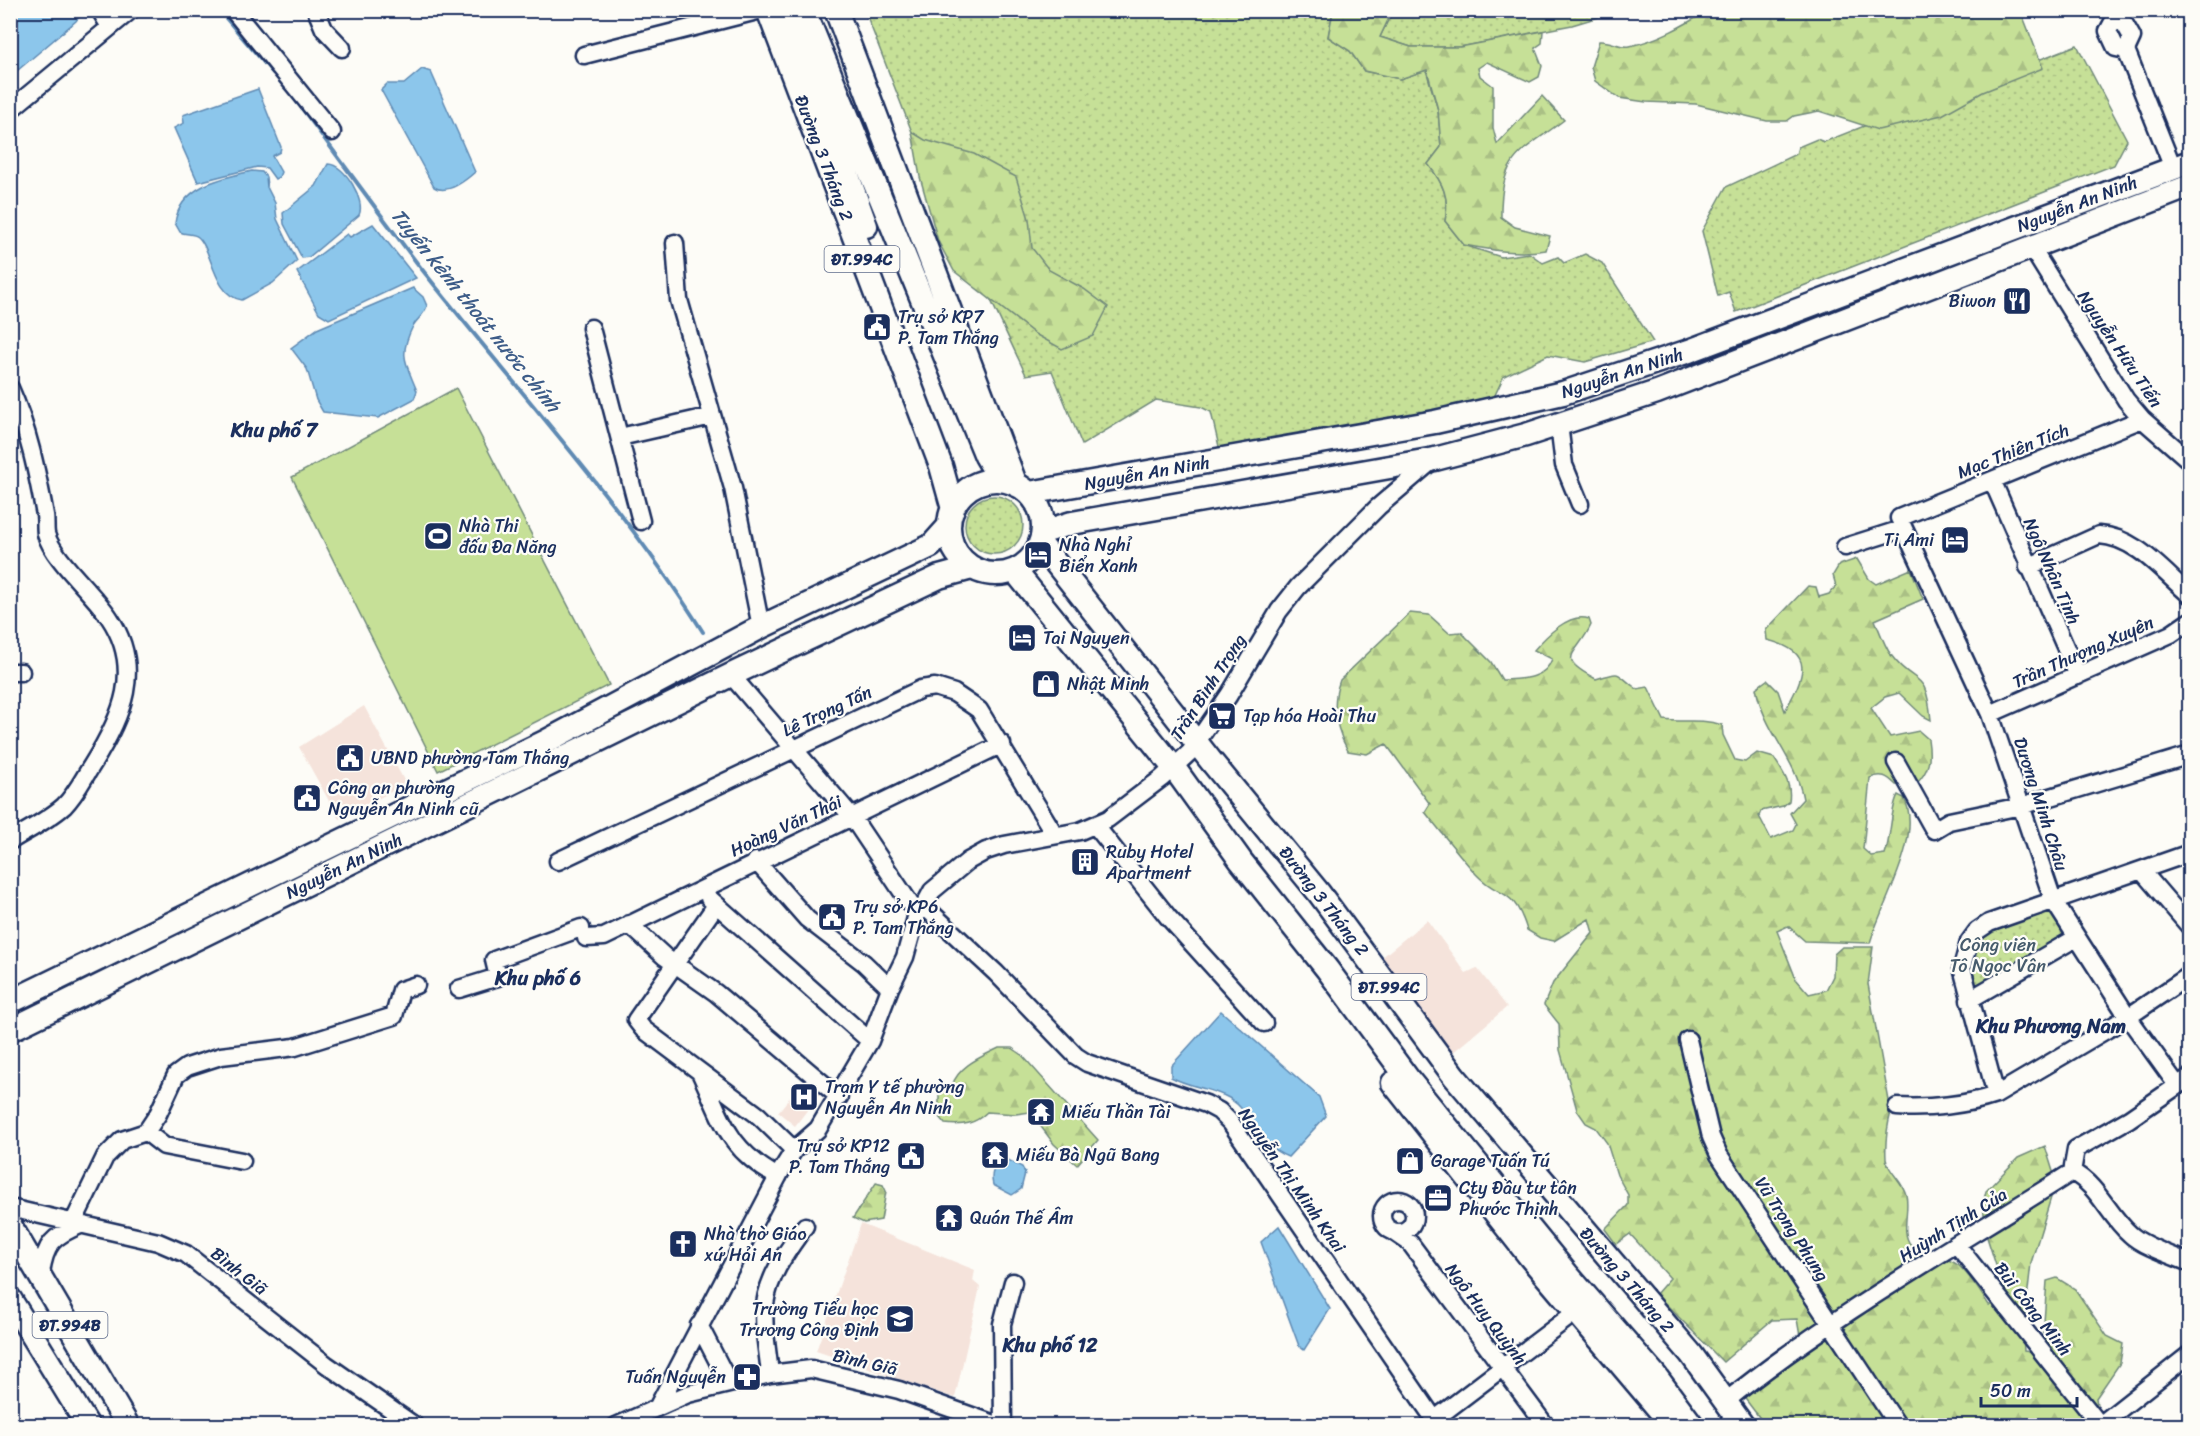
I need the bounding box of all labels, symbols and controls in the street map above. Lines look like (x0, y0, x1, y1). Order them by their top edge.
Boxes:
street label: Đường 3 Tháng 2 (785, 90, 863, 226)
street label: Nguyễn An Ninh (2012, 166, 2142, 242)
water label: Tuyến kênh thoát nước chính (382, 200, 571, 422)
road number: ĐT.994C (824, 246, 900, 272)
street label: Nguyễn Hữu Tiến (2069, 284, 2172, 415)
place label: Biwon (1948, 285, 1996, 317)
restaurant icon: Biwon (2001, 285, 2033, 317)
place label: Trụ sở KP7 P. Tam Thắng (898, 301, 999, 354)
public building icon: Trụ sở KP7 P. Tam Thắng (861, 311, 893, 343)
street label: Nguyễn An Ninh (1557, 338, 1687, 408)
district label: Khu phố 7 (230, 413, 319, 448)
street label: Mạc Thiên Tích (1952, 414, 2074, 488)
street label: Nguyễn An Ninh (1082, 446, 1212, 500)
place label: Nhà Thi đấu Đa Năng (459, 510, 557, 563)
street label: Ngô Nhân Tịnh (2014, 512, 2090, 630)
sports icon: Nhà Thi đấu Đa Năng (422, 520, 454, 552)
place label: Ti Ami (1884, 524, 1935, 556)
hotel icon: Ti Ami (1939, 524, 1971, 556)
place label: Nhà Nghỉ Biển Xanh (1059, 529, 1138, 582)
hotel icon: Nhà Nghỉ Biển Xanh (1022, 539, 1054, 571)
street label: Trần Thượng Xuyên (2007, 606, 2159, 698)
hotel icon: Tai Nguyen (1006, 622, 1038, 654)
place label: Tai Nguyen (1043, 622, 1130, 654)
street label: Trần Bình Trọng (1161, 627, 1255, 747)
shop icon: Nhật Minh (1030, 668, 1062, 700)
place label: Nhật Minh (1067, 668, 1149, 700)
street label: Lê Trọng Tấn (777, 676, 878, 746)
supermarket icon: Tạp hóa Hoài Thu (1206, 700, 1238, 732)
place label: Tạp hóa Hoài Thu (1243, 700, 1376, 732)
street label: Dương Minh Châu (2004, 733, 2078, 875)
public building icon: UBND phường Tam Thắng (334, 742, 366, 774)
place label: UBND phường Tam Thắng (371, 742, 569, 774)
place label: Công an phường Nguyễn An Ninh cũ (328, 772, 480, 825)
public building icon: Công an phường Nguyễn An Ninh cũ (291, 782, 323, 814)
street label: Hoàng Văn Thái (724, 786, 848, 866)
street label: Nguyễn An Ninh (280, 824, 408, 908)
place label: Ruby Hotel Apartment (1105, 836, 1194, 889)
street label: Đường 3 Tháng 2 (1270, 839, 1378, 963)
building icon: Ruby Hotel Apartment (1069, 846, 1101, 878)
place label: Trụ sở KP6 P. Tam Thắng (853, 891, 954, 944)
public building icon: Trụ sở KP6 P. Tam Thắng (816, 901, 848, 933)
park label: Công viên Tô Ngọc Vân (1950, 929, 2046, 982)
district label: Khu phố 6 (494, 961, 581, 996)
road number: ĐT.994C (1352, 974, 1426, 1000)
district label: Khu Phương Nam (1975, 1009, 2126, 1044)
place label: Trạm Y tế phường Nguyễn An Ninh (825, 1071, 964, 1124)
hospital icon: Trạm Y tế phường Nguyễn An Ninh (788, 1081, 820, 1113)
temple icon: Miếu Thần Tài (1025, 1096, 1057, 1128)
place label: Miếu Thần Tài (1062, 1096, 1172, 1128)
street label: Nguyễn Thị Minh Khai (1230, 1100, 1355, 1260)
place label: Trụ sở KP12 P. Tam Thắng (789, 1130, 890, 1183)
temple icon: Miếu Bà Ngũ Bang (979, 1139, 1011, 1171)
place label: Miếu Bà Ngũ Bang (1016, 1139, 1160, 1171)
public building icon: Trụ sở KP12 P. Tam Thắng (895, 1140, 927, 1172)
shop icon: Garage Tuấn Tú (1394, 1145, 1426, 1177)
place label: Garage Tuấn Tú (1431, 1145, 1550, 1177)
street label: Vũ Trọng Phụng (1746, 1170, 1838, 1288)
place label: Cty Đầu tư tân Phước Thịnh (1459, 1172, 1577, 1225)
street label: Huỳnh Tịnh Của (1892, 1179, 2014, 1271)
office icon: Cty Đầu tư tân Phước Thịnh (1422, 1182, 1454, 1214)
temple icon: Quán Thế Âm (933, 1202, 965, 1234)
place label: Quán Thế Âm (970, 1202, 1073, 1234)
place label: Nhà thờ Giáo xứ Hải An (704, 1218, 807, 1271)
street label: Đường 3 Tháng 2 (1571, 1219, 1683, 1341)
church icon: Nhà thờ Giáo xứ Hải An (667, 1228, 699, 1260)
street label: Bình Giã (203, 1238, 275, 1304)
street label: Bùi Công Minh (1986, 1255, 2080, 1363)
street label: Ngô Huy Quỳnh (1437, 1256, 1535, 1372)
place label: Trường Tiểu học Trương Công Định (739, 1293, 879, 1346)
school or university icon: Trường Tiểu học Trương Công Định (884, 1303, 916, 1335)
road number: ĐT.994B (32, 1312, 107, 1338)
district label: Khu phố 12 (1001, 1328, 1098, 1363)
street label: Bình Giã (830, 1339, 901, 1385)
place label: Tuấn Nguyễn (625, 1361, 726, 1393)
pharmacy icon: Tuấn Nguyễn (731, 1361, 763, 1393)
scale bar (1981, 1370, 2077, 1408)
text: 50 m (1990, 1375, 2031, 1407)

